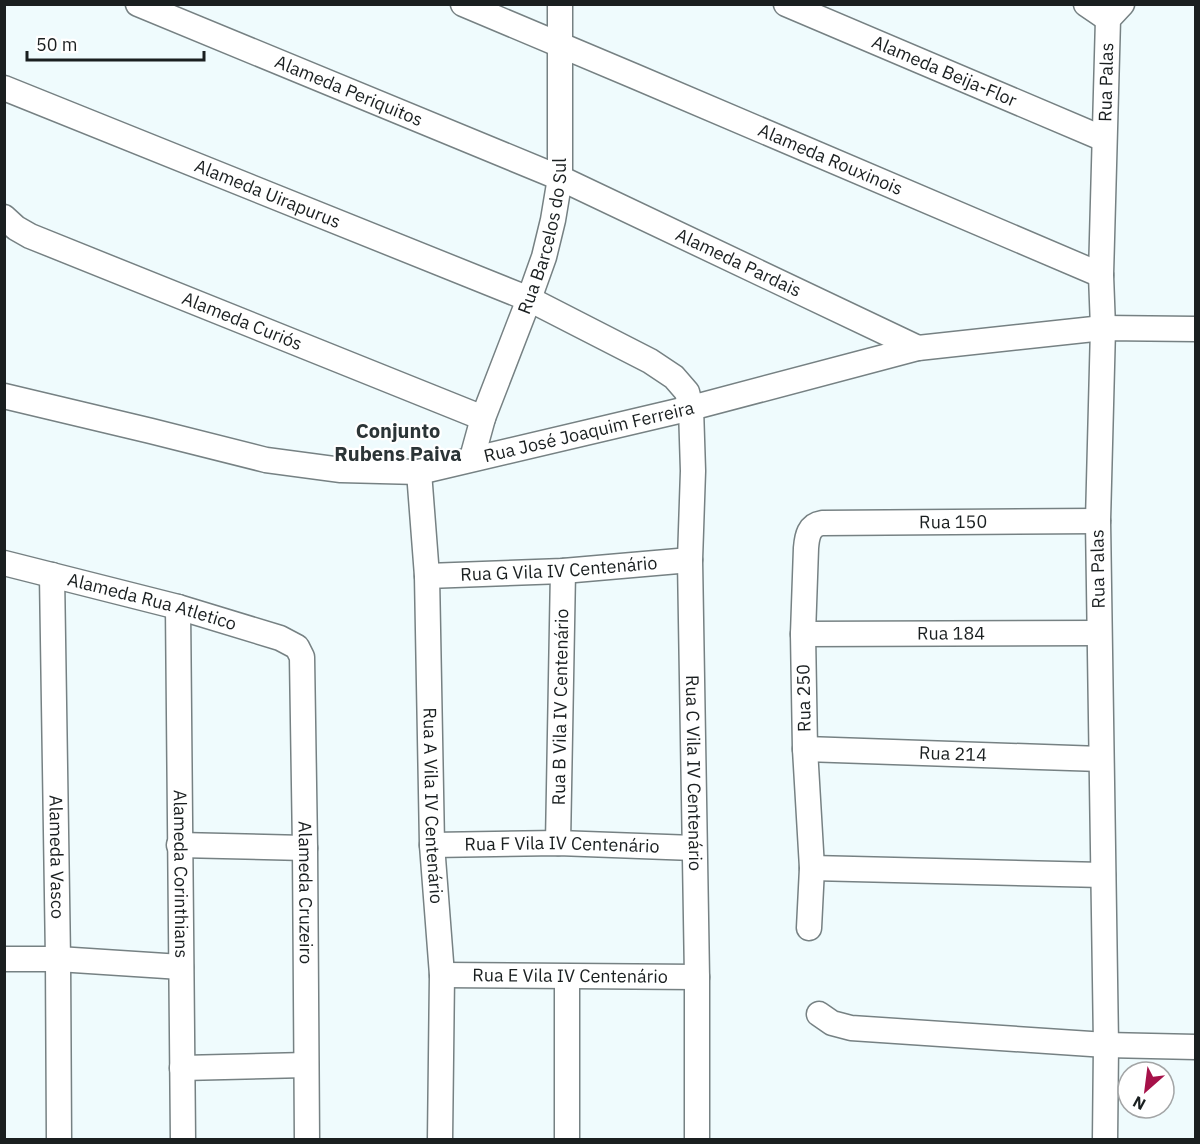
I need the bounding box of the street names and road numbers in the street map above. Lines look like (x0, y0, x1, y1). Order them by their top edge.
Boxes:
street label: Alameda Beija-Flor (869, 30, 1021, 112)
street label: Rua Palas (1093, 42, 1118, 122)
street label: Alameda Periquitos (272, 50, 426, 131)
street label: Alameda Rouxinois (755, 118, 906, 200)
street label: Alameda Uirapurus (191, 154, 344, 233)
street label: Rua Barcelos do Sul (512, 158, 572, 317)
street label: Alameda Pardais (672, 223, 805, 302)
street label: Alameda Curiós (179, 286, 306, 355)
street label: Rua José Joaquim Ferreira (482, 396, 697, 467)
street label: Rua 150 (919, 510, 987, 533)
street label: Rua Palas (1085, 529, 1110, 609)
street label: Rua G Vila IV Centenário (460, 551, 658, 586)
street label: Alameda Rua Atletico (65, 568, 239, 635)
street label: Rua B Vila IV Centenário (547, 608, 573, 806)
street label: Rua 184 (917, 621, 985, 645)
street label: Rua 250 (791, 664, 816, 732)
street label: Rua C Vila IV Centenário (681, 675, 707, 871)
street label: Rua A Vila IV Centenário (418, 707, 448, 905)
street label: Rua 214 (919, 741, 988, 766)
street label: Alameda Corinthians (169, 790, 193, 958)
street label: Alameda Vasco (44, 795, 69, 919)
street label: Alameda Cruzeiro (294, 821, 318, 964)
street label: Rua F Vila IV Centenário (464, 831, 660, 858)
street label: Rua E Vila IV Centenário (472, 963, 668, 988)

